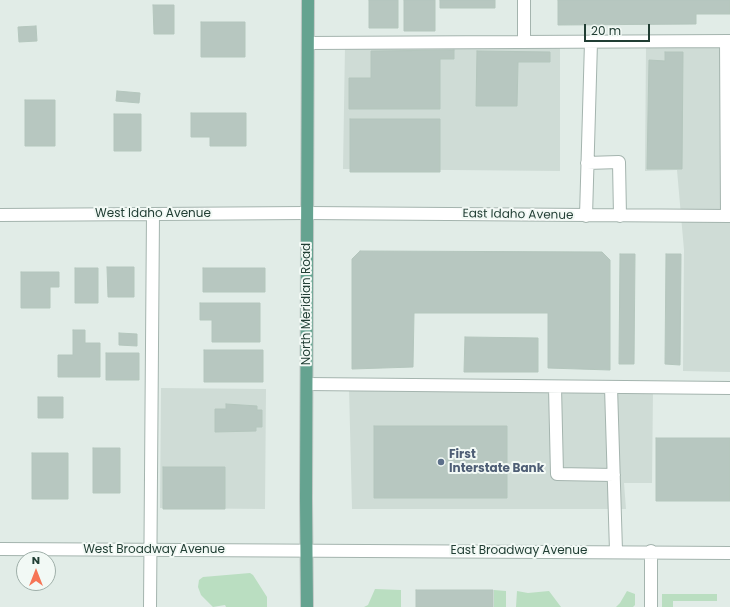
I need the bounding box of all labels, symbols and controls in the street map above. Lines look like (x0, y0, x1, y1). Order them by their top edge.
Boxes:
scale bar (586, 16, 652, 42)
text: 20 m (591, 22, 621, 39)
street label: West Idaho Avenue (95, 207, 211, 221)
street label: East Idaho Avenue (462, 207, 574, 223)
street label: North Meridian Road (300, 243, 314, 365)
place label: First Interstate Bank (449, 448, 544, 476)
marker: First Interstate Bank (436, 457, 446, 467)
street label: West Broadway Avenue (83, 543, 225, 557)
street label: East Broadway Avenue (451, 544, 587, 558)
north arrow (16, 551, 56, 591)
text: N (32, 552, 40, 568)

